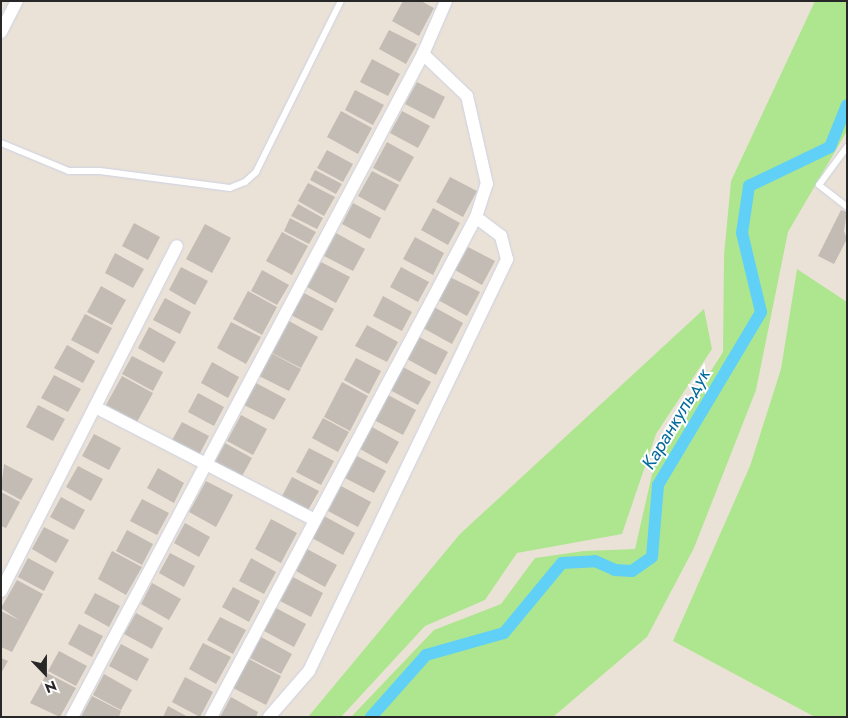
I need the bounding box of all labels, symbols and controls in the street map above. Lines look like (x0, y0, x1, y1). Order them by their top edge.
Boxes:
water label: Каранкульдук (637, 365, 715, 473)
north arrow (20, 648, 70, 698)
text: N (42, 676, 60, 698)

